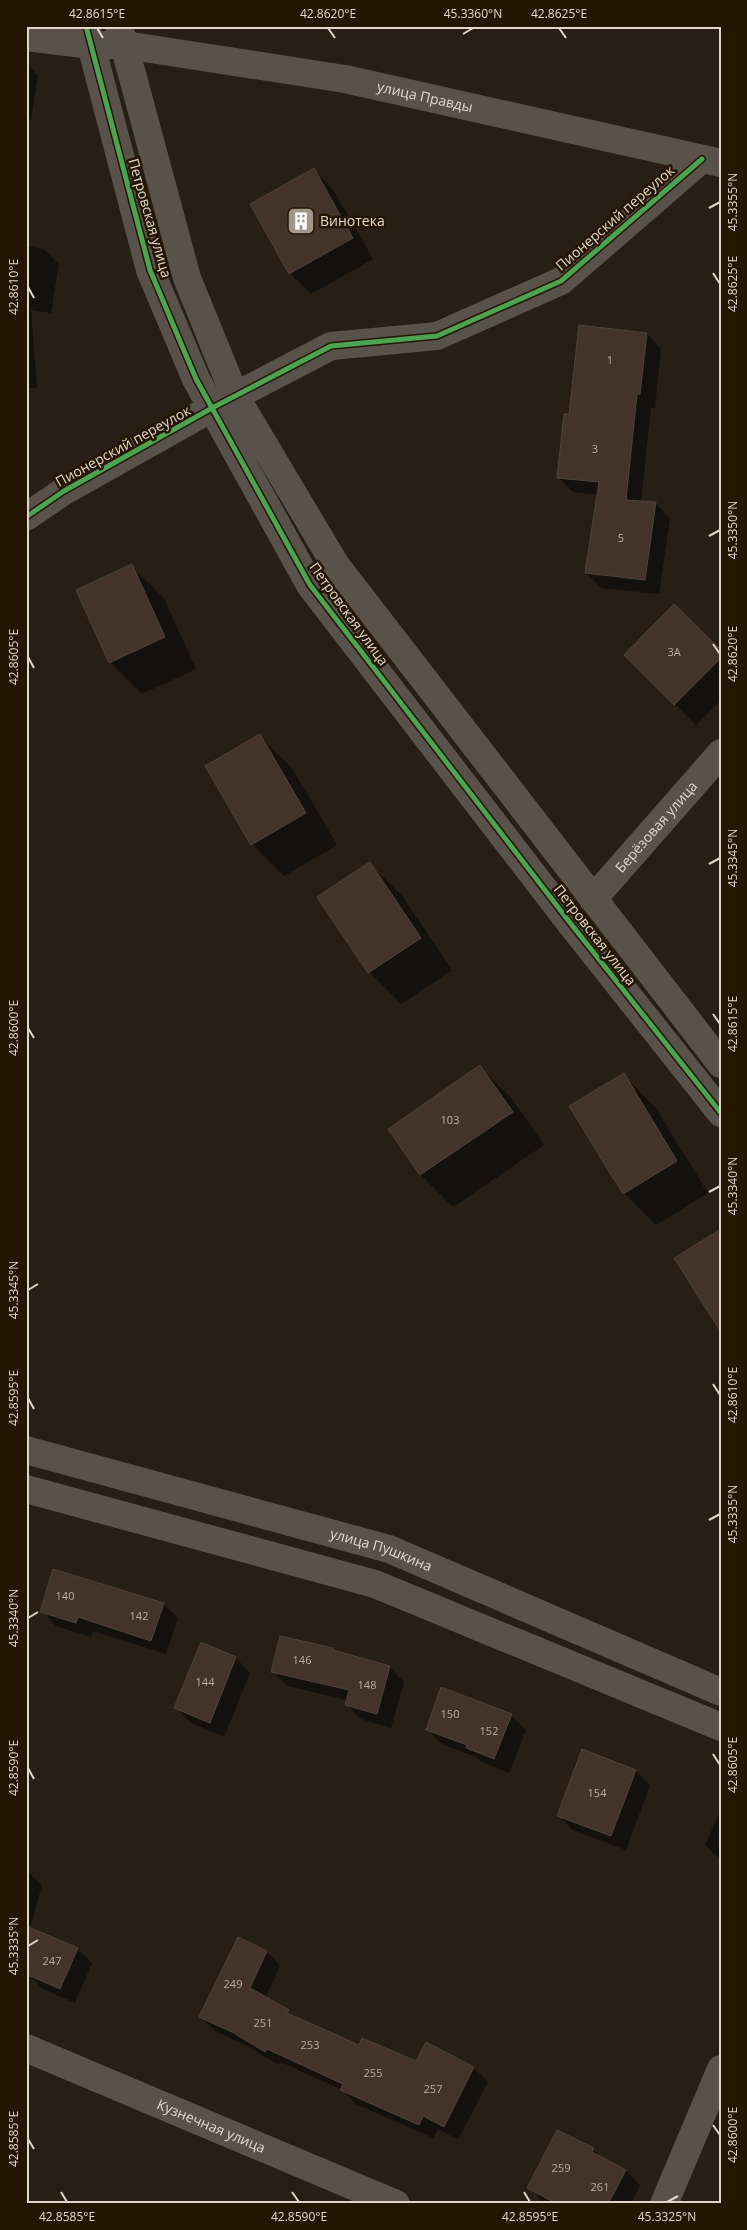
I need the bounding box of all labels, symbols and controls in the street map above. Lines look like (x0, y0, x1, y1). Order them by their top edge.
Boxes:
text: 42.8615°E (69, 5, 125, 22)
text: 42.8620°E (300, 5, 356, 22)
text: 45.3360°N (444, 5, 502, 22)
text: 42.8625°E (531, 5, 587, 22)
street label: улица Правды (375, 76, 475, 116)
street label: Петровская улица (124, 156, 177, 280)
street label: Пионерский переулок (551, 160, 679, 275)
text: 45.3355°N (724, 173, 741, 231)
building icon: Винотека (286, 206, 316, 236)
place label: Винотека (320, 211, 385, 230)
text: 42.8625°E (724, 256, 741, 312)
text: 42.8610°E (5, 259, 22, 315)
house number: 1 (607, 352, 613, 367)
street label: Пионерский переулок (52, 400, 194, 491)
house number: 3 (592, 441, 598, 456)
text: 45.3350°N (724, 501, 741, 559)
house number: 5 (618, 530, 624, 545)
street label: Петровская улица (305, 558, 393, 669)
text: 42.8620°E (724, 626, 741, 682)
text: 42.8605°E (5, 629, 22, 685)
house number: 3А (667, 644, 681, 659)
street label: Берёзовая улица (611, 777, 701, 876)
text: 45.3345°N (724, 829, 741, 887)
street label: Петровская улица (550, 880, 641, 989)
text: 42.8615°E (724, 996, 741, 1052)
text: 42.8600°E (5, 1000, 22, 1056)
house number: 103 (441, 1112, 459, 1127)
text: 45.3340°N (724, 1157, 741, 1215)
text: 45.3345°N (5, 1261, 22, 1319)
text: 42.8610°E (724, 1367, 741, 1423)
text: 42.8595°E (5, 1370, 22, 1426)
text: 45.3335°N (724, 1485, 741, 1543)
street label: улица Пушкина (328, 1523, 435, 1575)
house number: 140 (56, 1588, 74, 1603)
text: 45.3340°N (5, 1589, 22, 1647)
house number: 142 (130, 1608, 148, 1623)
house number: 146 (293, 1652, 311, 1667)
house number: 144 (196, 1674, 215, 1689)
house number: 148 (358, 1677, 376, 1692)
house number: 150 (441, 1706, 459, 1721)
house number: 152 (480, 1723, 498, 1738)
text: 42.8605°E (724, 1737, 741, 1793)
text: 42.8590°E (5, 1740, 22, 1796)
house number: 154 (588, 1785, 607, 1800)
text: 45.3335°N (5, 1917, 22, 1975)
house number: 247 (43, 1953, 61, 1968)
house number: 249 (224, 1976, 242, 1991)
house number: 251 (254, 2015, 272, 2030)
house number: 253 (301, 2037, 319, 2052)
house number: 255 (364, 2065, 382, 2080)
house number: 257 (424, 2081, 442, 2096)
street label: Кузнечная улица (154, 2094, 269, 2157)
text: 42.8600°E (724, 2107, 741, 2163)
text: 42.8585°E (5, 2111, 22, 2167)
house number: 259 (552, 2160, 570, 2175)
house number: 261 (591, 2179, 609, 2194)
text: 42.8585°E (39, 2208, 95, 2225)
text: 42.8590°E (271, 2208, 327, 2225)
text: 42.8595°E (502, 2208, 558, 2225)
text: 45.3325°N (638, 2208, 696, 2225)

